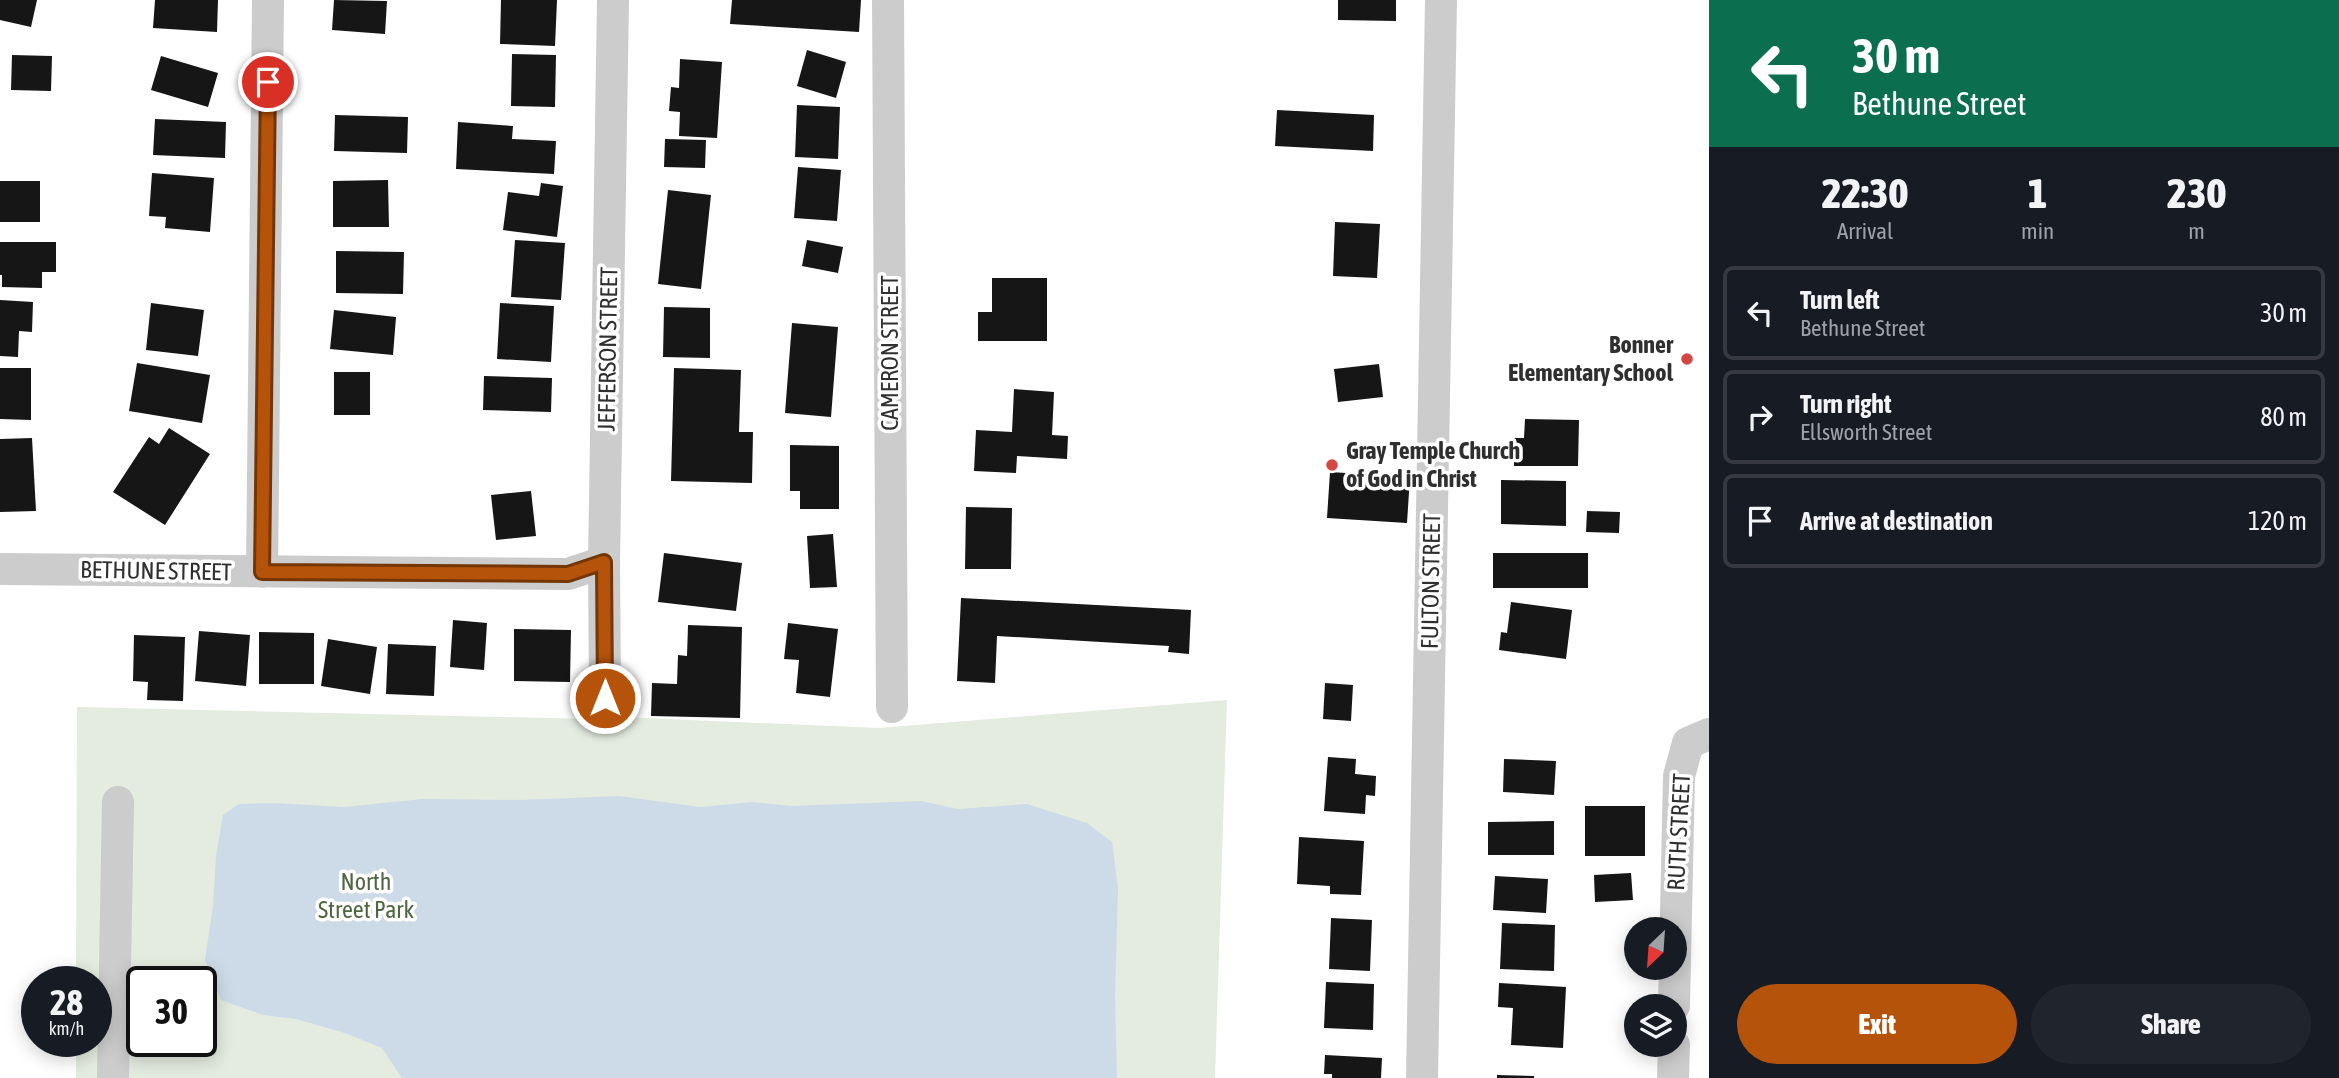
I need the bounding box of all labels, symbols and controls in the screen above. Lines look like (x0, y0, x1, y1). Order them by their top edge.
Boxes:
text: 30 m (1852, 27, 1940, 83)
icon: left (1737, 28, 1828, 119)
pin (238, 52, 298, 112)
icon: arrive (249, 63, 287, 101)
text: Bethune Street (1852, 85, 2027, 122)
text: 22:30 (1822, 169, 1908, 217)
text: 1 (2028, 169, 2047, 217)
text: 230 (2167, 169, 2226, 217)
text: Arrival (1837, 218, 1893, 244)
text: min (2021, 218, 2054, 244)
text: m (2188, 218, 2205, 244)
street label: JEFFERSON STREET (593, 266, 622, 432)
street label: CAMERON STREET (876, 275, 903, 431)
text: Turn left (1800, 285, 1880, 315)
icon: left (1741, 294, 1779, 332)
text: 30 m (2260, 298, 2307, 328)
text: Bethune Street (1800, 315, 1925, 341)
place label: Bonner Elementary School (1508, 331, 1674, 386)
marker: Bonner Elementary School (1679, 351, 1695, 367)
text: Turn right (1800, 389, 1891, 419)
icon: right (1741, 398, 1779, 436)
text: 80 m (2260, 402, 2307, 432)
text: Ellsworth Street (1800, 419, 1932, 445)
place label: Gray Temple Church of God in Christ (1346, 437, 1520, 492)
marker: Gray Temple Church of God in Christ (1324, 457, 1340, 473)
icon: arrive (1741, 502, 1779, 540)
text: Arrive at destination (1800, 506, 1993, 536)
text: 120 m (2248, 506, 2307, 536)
street label: FULTON STREET (1416, 512, 1445, 649)
street label: BETHUNE STREET (80, 556, 232, 585)
position arrow (568, 661, 642, 735)
street label: RUTH STREET (1662, 772, 1695, 891)
park label: North Street Park (318, 868, 414, 923)
north arrow (1624, 917, 1687, 980)
map controls (1624, 917, 1687, 1057)
speed limit sign: 30 (126, 966, 217, 1057)
text: 28 (50, 982, 83, 1022)
button: Exit (1737, 984, 2017, 1064)
button: Share (2031, 984, 2311, 1064)
button: layers (1624, 994, 1687, 1057)
text: km/h (49, 1018, 84, 1039)

